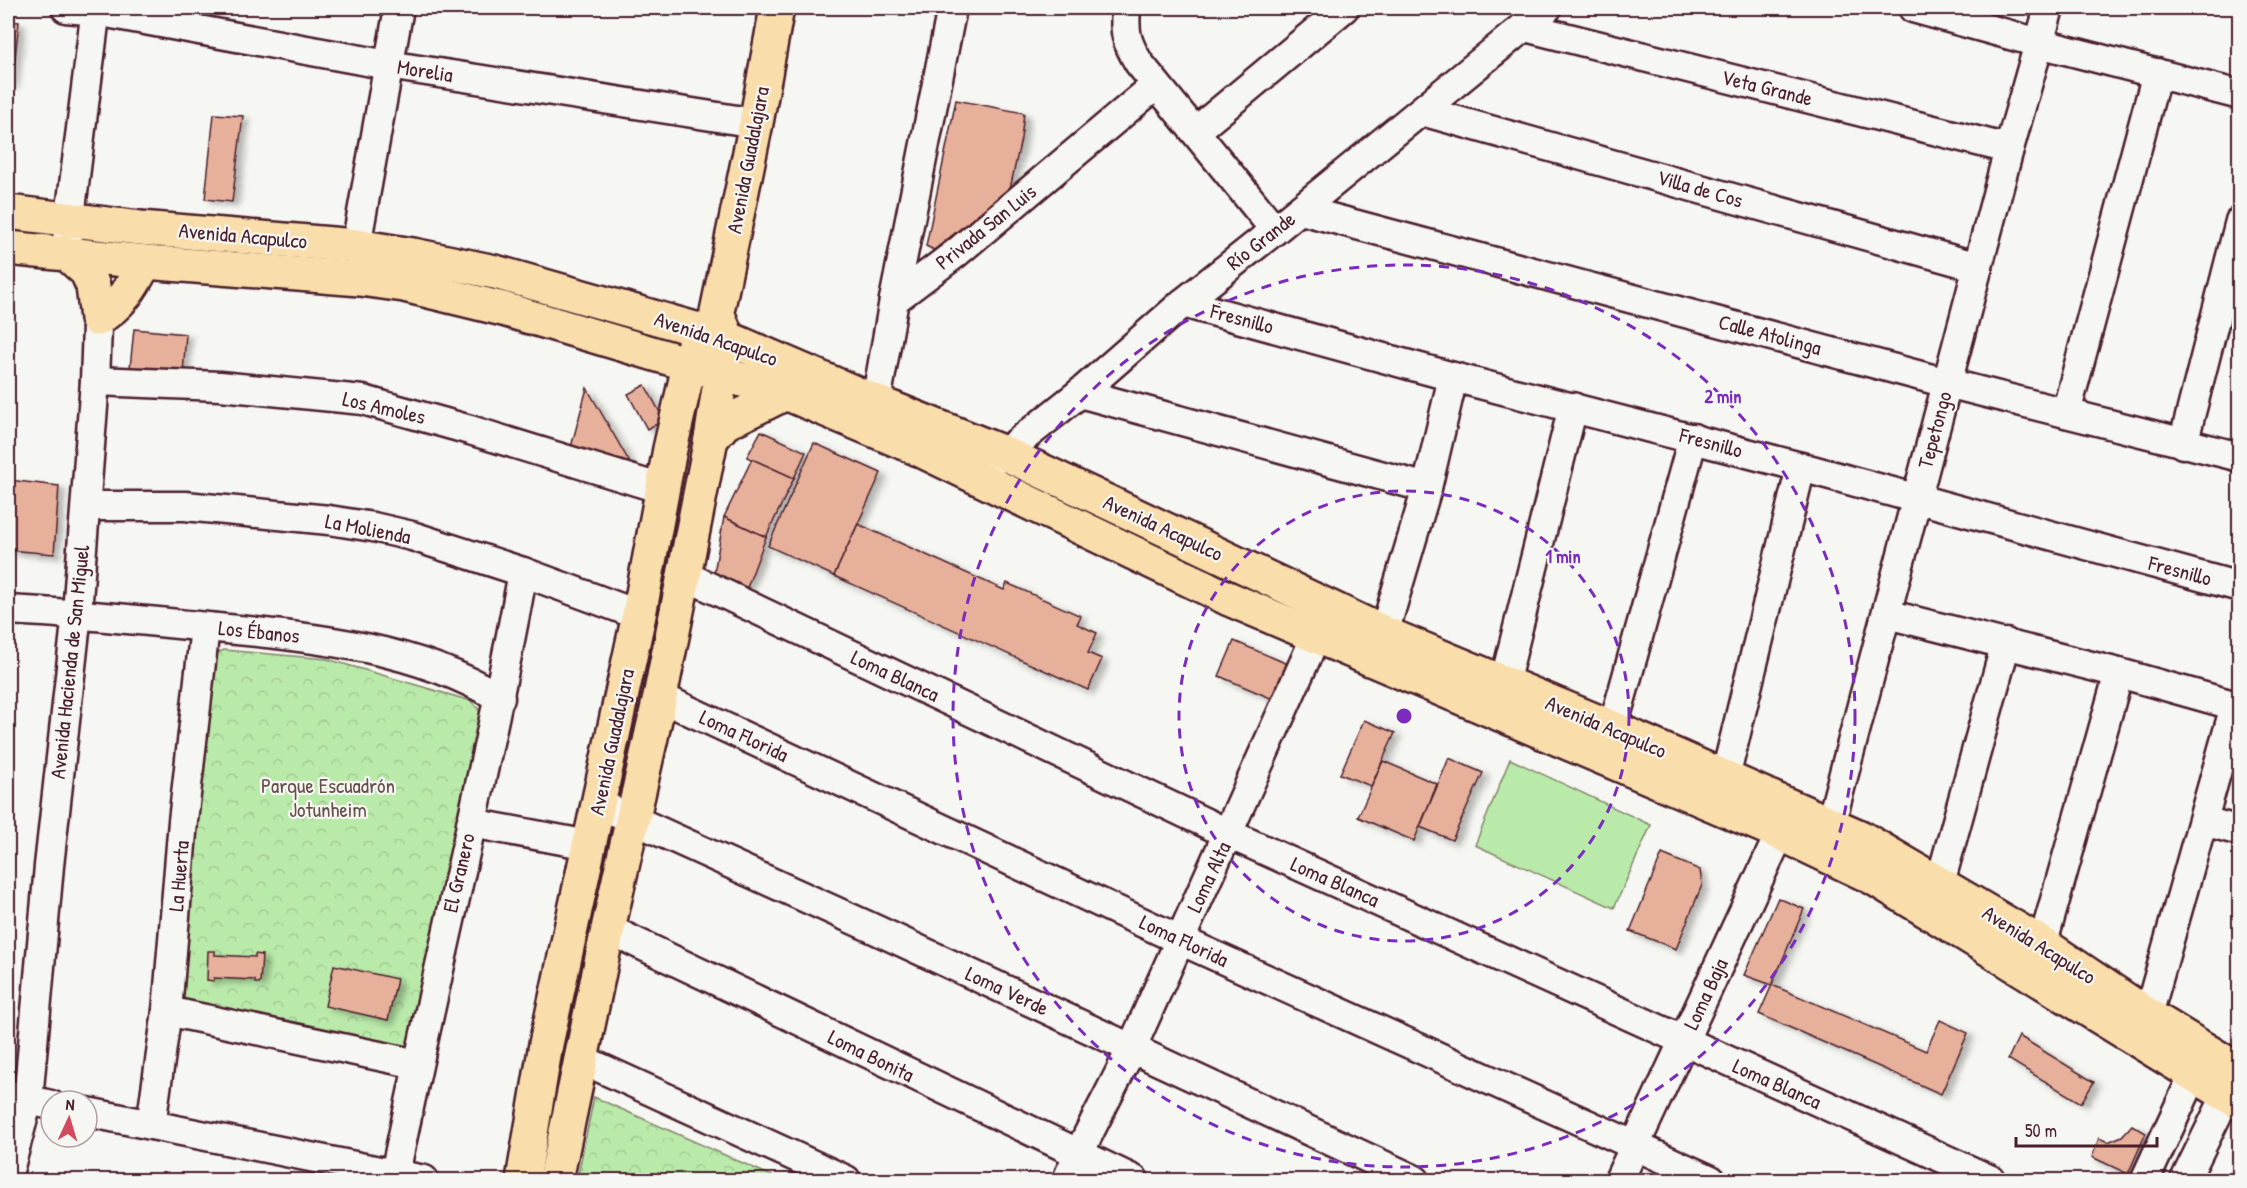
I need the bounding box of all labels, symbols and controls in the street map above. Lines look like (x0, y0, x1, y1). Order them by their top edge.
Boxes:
street label: Morelia (395, 52, 455, 89)
street label: Veta Grande (1719, 62, 1816, 113)
street label: Avenida Guadalajara (719, 84, 776, 236)
street label: Villa de Cos (1654, 162, 1746, 215)
street label: Privada San Luis (929, 177, 1042, 276)
street label: Río Grande (1220, 205, 1301, 277)
street label: Avenida Acapulco (178, 215, 308, 256)
street label: Fresnillo (1206, 296, 1277, 341)
street label: Avenida Acapulco (651, 304, 782, 373)
street label: Calle Atolinga (1716, 307, 1825, 362)
street label: Los Amoles (340, 384, 428, 431)
text: 2 min (1705, 384, 1741, 409)
street label: Tepetongo (1910, 388, 1959, 472)
street label: Fresnillo (1675, 420, 1746, 465)
street label: Avenida Acapulco (1099, 487, 1228, 568)
street label: La Molienda (323, 506, 413, 551)
street label: Avenida Hacienda de San Miguel (43, 543, 96, 780)
text: 1 min (1545, 544, 1581, 569)
street label: Fresnillo (2144, 548, 2215, 593)
street label: Los Ébanos (217, 613, 301, 650)
street label: Loma Blanca (847, 643, 944, 709)
street label: Avenida Guadalajara (582, 666, 641, 818)
street label: Avenida Acapulco (1541, 688, 1671, 765)
street label: Loma Florida (695, 702, 793, 769)
centre of rings (1394, 706, 1414, 726)
park label: Parque Escuadrón Jotunheim (261, 771, 395, 824)
street label: El Granero (435, 830, 482, 915)
street label: Loma Alta (1180, 837, 1238, 917)
street label: La Huerta (161, 839, 196, 913)
street label: Loma Blanca (1286, 849, 1384, 914)
street label: Avenida Acapulco (1977, 898, 2102, 991)
street label: Loma Florida (1135, 907, 1233, 974)
street label: Loma Baja (1676, 953, 1735, 1034)
street label: Loma Verde (961, 959, 1053, 1022)
street label: Loma Bonita (823, 1022, 919, 1089)
street label: Loma Blanca (1728, 1051, 1826, 1116)
north arrow (39, 1089, 99, 1149)
text: N (65, 1093, 76, 1115)
scale bar (2016, 1110, 2157, 1148)
text: 50 m (2025, 1118, 2057, 1143)

